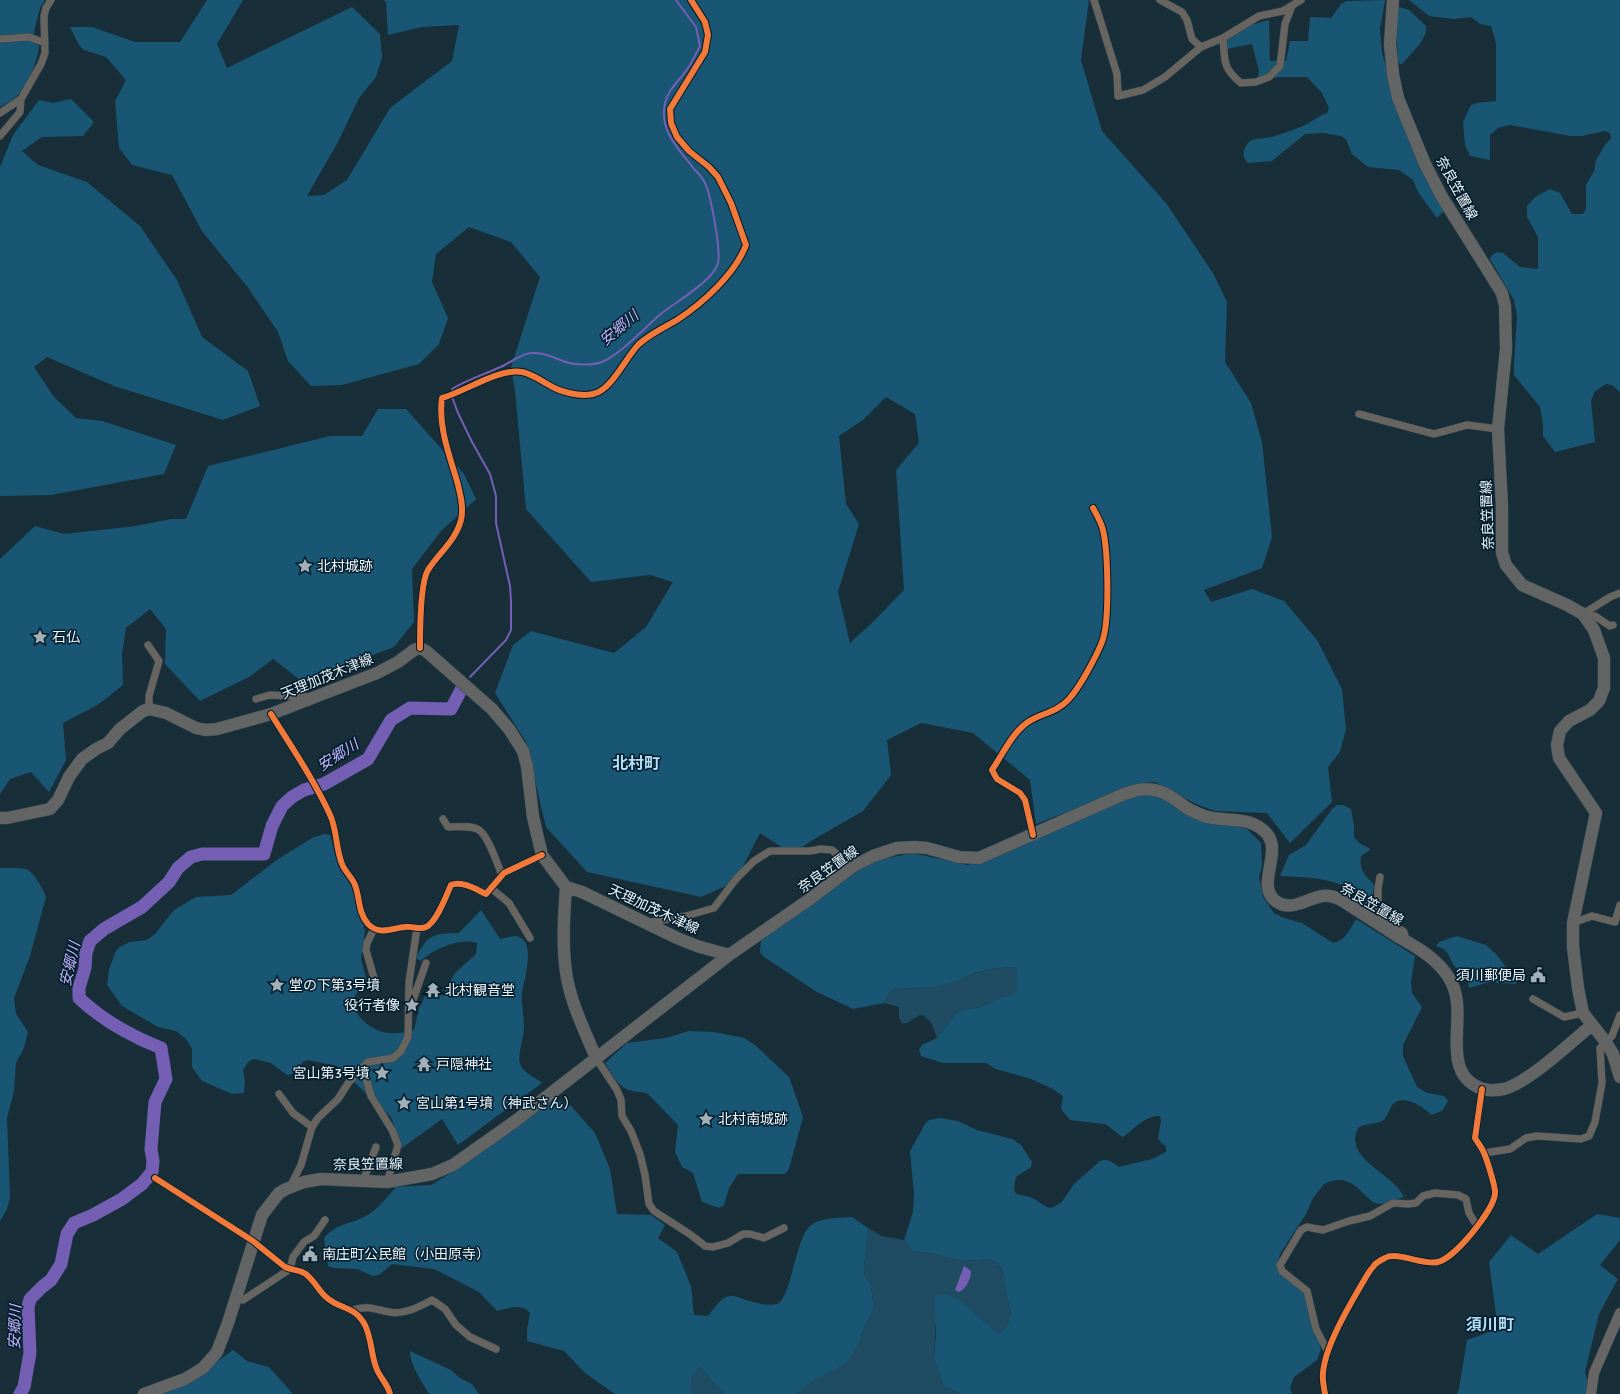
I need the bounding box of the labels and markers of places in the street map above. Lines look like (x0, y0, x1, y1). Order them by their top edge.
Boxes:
place icon: 北村城跡 (296, 557, 314, 575)
place label: 北村城跡 (317, 558, 373, 575)
place icon: 石仏 (31, 628, 49, 646)
place label: 石仏 (52, 629, 80, 646)
public building icon: 須川郵便局 (1529, 966, 1547, 984)
place label: 須川郵便局 (1456, 967, 1526, 984)
place icon: 堂の下第3号墳 (268, 976, 286, 994)
place label: 堂の下第3号墳 (289, 977, 381, 994)
temple icon: 北村観音堂 (424, 981, 442, 999)
place label: 北村観音堂 (445, 982, 515, 999)
place icon: 役行者像 (403, 996, 421, 1014)
place label: 役行者像 (344, 997, 400, 1014)
temple icon: 戸隠神社 (415, 1055, 433, 1073)
place label: 戸隠神社 (436, 1056, 492, 1073)
place icon: 宮山第3号墳 (373, 1064, 391, 1082)
place label: 宮山第3号墳 (292, 1065, 370, 1082)
place icon: 宮山第1号墳（神武さん） (395, 1094, 413, 1112)
place label: 宮山第1号墳（神武さん） (416, 1095, 578, 1112)
place icon: 北村南城跡 (697, 1110, 715, 1128)
place label: 北村南城跡 (718, 1111, 788, 1128)
public building icon: 南庄町公民館（小田原寺） (301, 1245, 319, 1263)
place label: 南庄町公民館（小田原寺） (322, 1246, 490, 1263)

